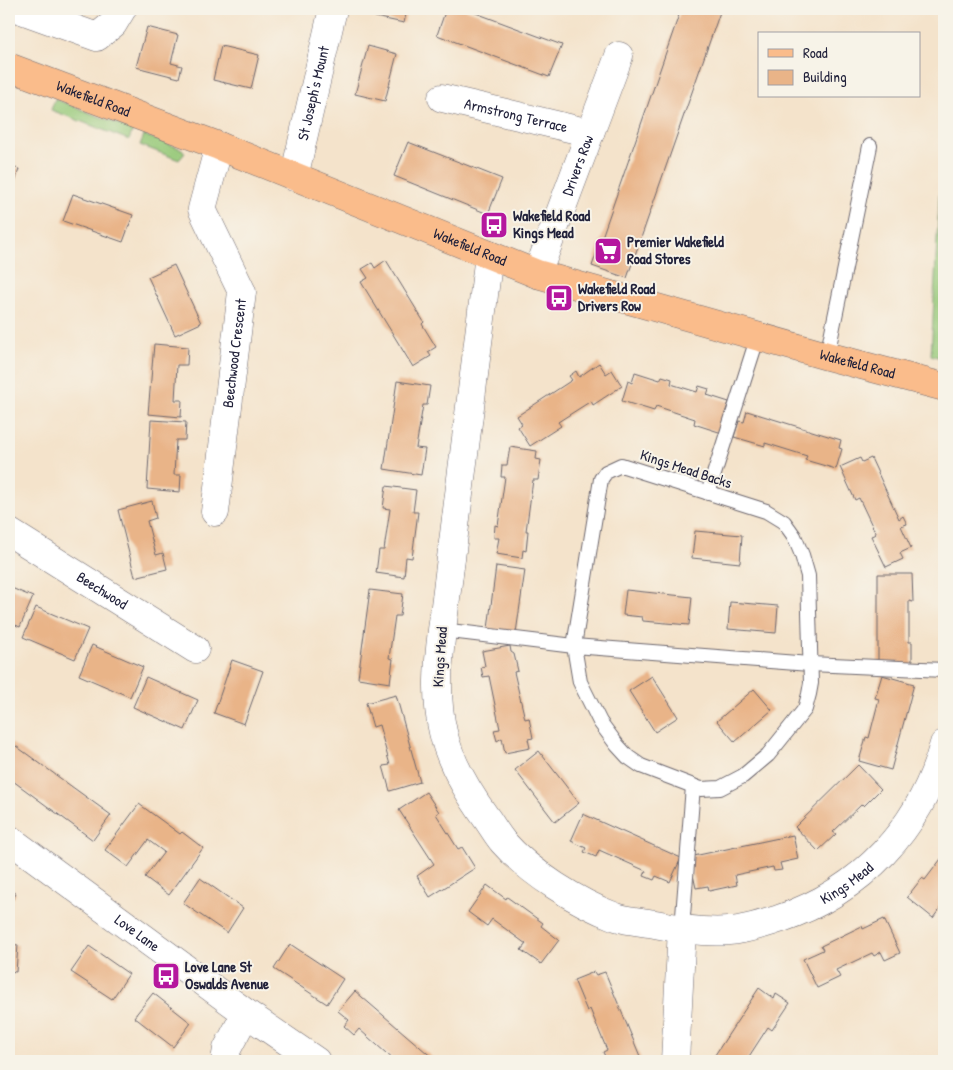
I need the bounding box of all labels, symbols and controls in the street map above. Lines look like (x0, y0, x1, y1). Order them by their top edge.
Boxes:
legend (758, 32, 920, 98)
text: Road (803, 42, 828, 63)
street label: St Joseph's Mount (292, 43, 334, 142)
text: Building (803, 66, 847, 87)
street label: Wakefield Road (54, 75, 133, 122)
street label: Armstrong Terrace (462, 93, 570, 137)
street label: Drivers Row (556, 132, 598, 198)
place label: Wakefield Road Kings Mead (513, 205, 590, 244)
bus stop icon: Wakefield Road Kings Mead (479, 210, 509, 240)
street label: Wakefield Road (430, 222, 510, 271)
place label: Premier Wakefield Road Stores (627, 231, 724, 269)
supermarket icon: Premier Wakefield Road Stores (593, 236, 623, 266)
place label: Wakefield Road Drivers Row (578, 278, 655, 316)
bus stop icon: Wakefield Road Drivers Row (544, 283, 574, 313)
street label: Beechwood Crescent (217, 297, 251, 409)
street label: Wakefield Road (817, 343, 898, 384)
street label: Kings Mead Backs (638, 444, 735, 493)
street label: Beechwood (73, 566, 132, 614)
street label: Kings Mead (427, 626, 452, 688)
street label: Kings Mead (816, 857, 878, 909)
street label: Love Lane (111, 909, 164, 956)
place label: Love Lane St Oswalds Avenue (185, 956, 269, 994)
bus stop icon: Love Lane St Oswalds Avenue (151, 961, 181, 991)

